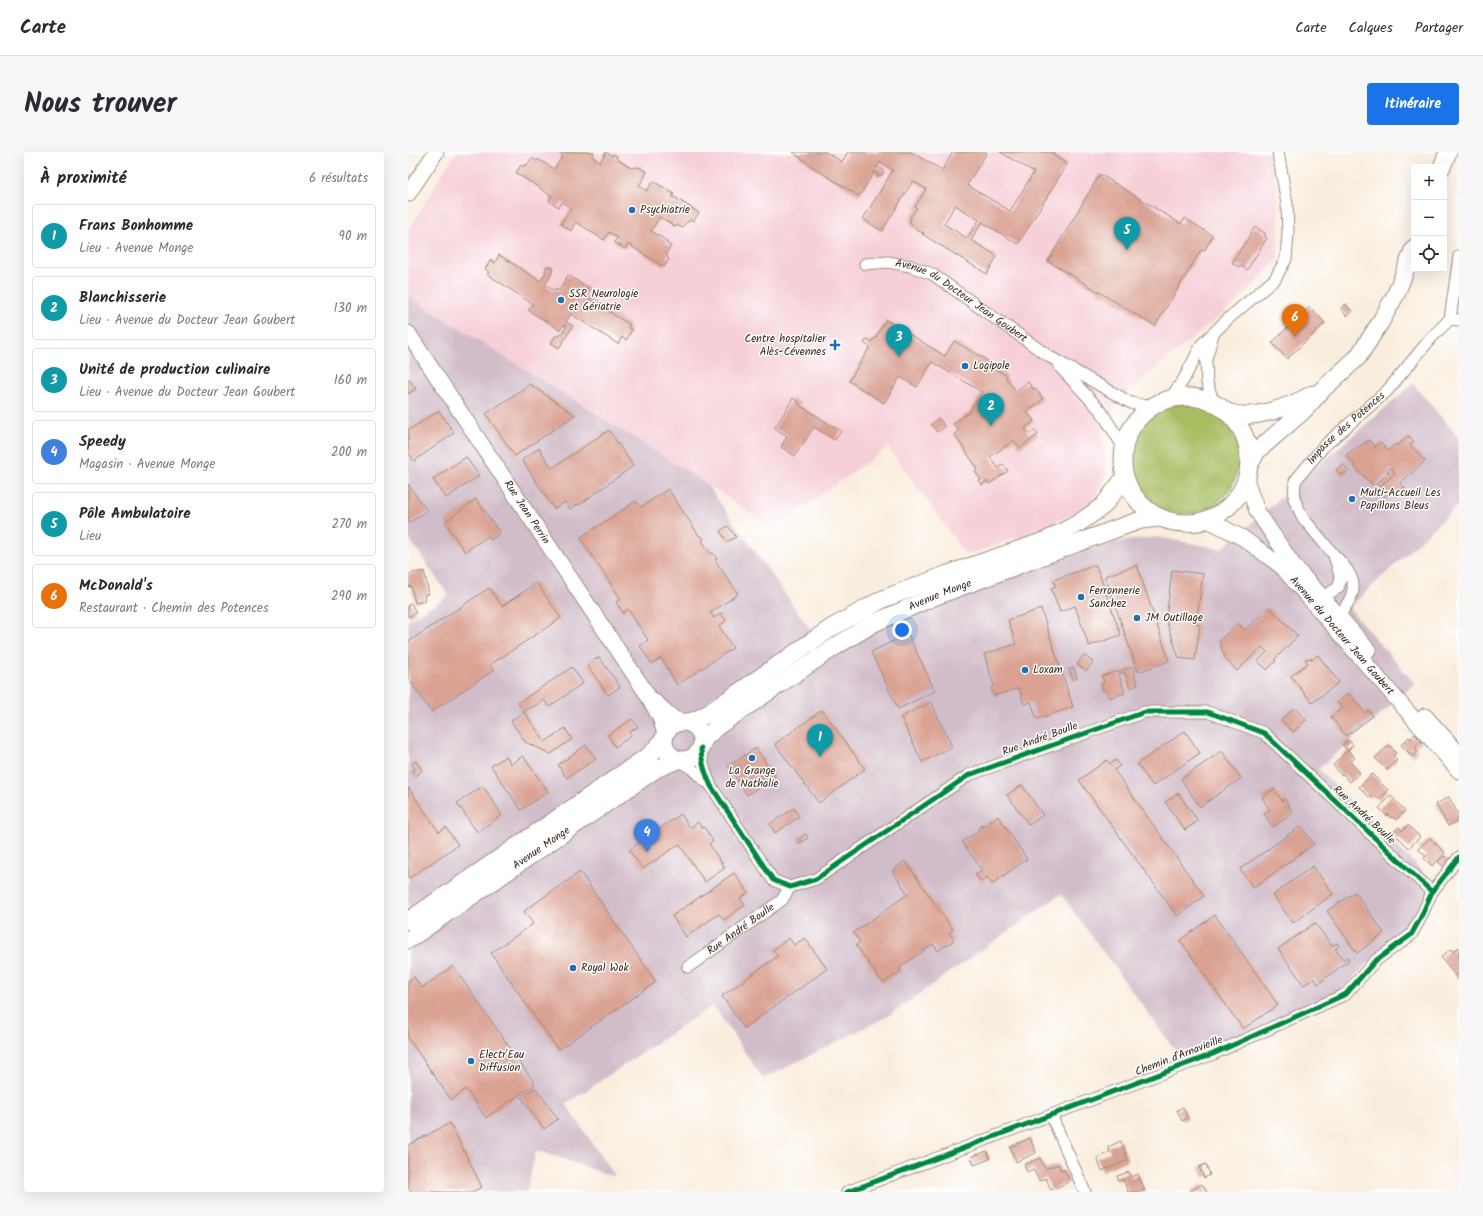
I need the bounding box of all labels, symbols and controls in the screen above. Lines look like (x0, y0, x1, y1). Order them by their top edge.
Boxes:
text: Carte (20, 13, 66, 43)
text: Carte (1295, 17, 1327, 39)
text: Calques (1349, 17, 1393, 39)
text: Partager (1415, 17, 1463, 39)
text: Nous trouver (24, 82, 177, 127)
button: Itinéraire (1367, 83, 1459, 125)
map controls (1411, 164, 1447, 272)
button: + (1411, 164, 1447, 200)
text: À proximité (40, 165, 127, 192)
text: 6 résultats (309, 168, 368, 189)
button: − (1411, 200, 1447, 236)
place label: Psychiatrie (640, 201, 690, 219)
marker: Psychiatrie (627, 205, 637, 215)
text: Frans Bonhomme (79, 214, 193, 238)
pin: 5 (1114, 217, 1140, 250)
text: 1 (52, 226, 56, 247)
text: 90 m (339, 226, 367, 247)
button: locate (1411, 236, 1447, 272)
text: Lieu · Avenue Monge (79, 238, 193, 259)
street label: Avenue du Docteur Jean Goubert (894, 254, 1032, 348)
place label: SSR Neurologie et Gériatrie (569, 285, 638, 316)
text: Blanchisserie (79, 286, 166, 310)
marker: SSR Neurologie et Gériatrie (556, 295, 566, 305)
text: 2 (50, 298, 58, 319)
text: 130 m (333, 298, 367, 319)
pin: 6 (1282, 304, 1308, 337)
text: Lieu · Avenue du Docteur Jean Goubert (79, 310, 295, 331)
pin: 3 (886, 324, 912, 357)
place label: Centre hospitalier Alès-Cévennes (745, 330, 827, 361)
marker: Centre hospitalier Alès-Cévennes (829, 339, 841, 351)
place label: Logipole (973, 357, 1010, 375)
text: Unité de production culinaire (79, 358, 270, 382)
marker: Logipole (960, 361, 970, 371)
text: 3 (50, 370, 58, 391)
text: 160 m (334, 370, 367, 391)
text: Lieu · Avenue du Docteur Jean Goubert (79, 382, 295, 403)
street label: Impasse des Potences (1303, 387, 1390, 469)
pin: 2 (978, 393, 1004, 426)
text: Speedy (79, 430, 126, 454)
text: 4 (50, 442, 58, 463)
text: 200 m (331, 442, 367, 463)
text: Magasin · Avenue Monge (79, 454, 215, 475)
street label: Rue Jean Perrin (499, 477, 555, 548)
place label: Multi-Accueil Les Papillons Bleus (1360, 484, 1441, 515)
marker: Multi-Accueil Les Papillons Bleus (1347, 494, 1357, 504)
text: Pôle Ambulatoire (79, 502, 191, 526)
text: 5 (51, 514, 57, 535)
text: 270 m (331, 514, 367, 535)
text: Lieu (79, 526, 101, 547)
street label: Avenue du Docteur Jean Goubert (1285, 572, 1399, 700)
text: McDonald's (79, 574, 153, 598)
street label: Avenue Monge (906, 574, 974, 616)
place label: Ferronnerie Sanchez (1089, 582, 1140, 613)
text: 6 (50, 586, 58, 607)
text: 290 m (331, 586, 367, 607)
marker: Ferronnerie Sanchez (1076, 592, 1086, 602)
text: Restaurant · Chemin des Potences (79, 598, 268, 619)
place label: JM Outillage (1145, 609, 1203, 627)
marker: JM Outillage (1132, 613, 1142, 623)
your location (892, 620, 912, 640)
place label: Loxam (1033, 661, 1063, 679)
marker: Loxam (1020, 665, 1030, 675)
street label: Rue André Boulle (1000, 717, 1081, 761)
pin: 1 (807, 724, 833, 757)
marker: La Grange de Nathalie (747, 753, 757, 763)
place label: La Grange de Nathalie (725, 762, 779, 793)
street label: Rue André Boulle (1329, 781, 1399, 849)
pin: 4 (634, 819, 660, 852)
street label: Avenue Monge (509, 822, 574, 874)
street label: Rue André Boulle (703, 899, 779, 960)
place label: Royal Wok (581, 959, 629, 977)
marker: Royal Wok (568, 963, 578, 973)
street label: Chemin d'Arnavieille (1133, 1031, 1226, 1081)
place label: Electr'Eau Diffusion (479, 1046, 525, 1077)
marker: Electr'Eau Diffusion (466, 1056, 476, 1066)

